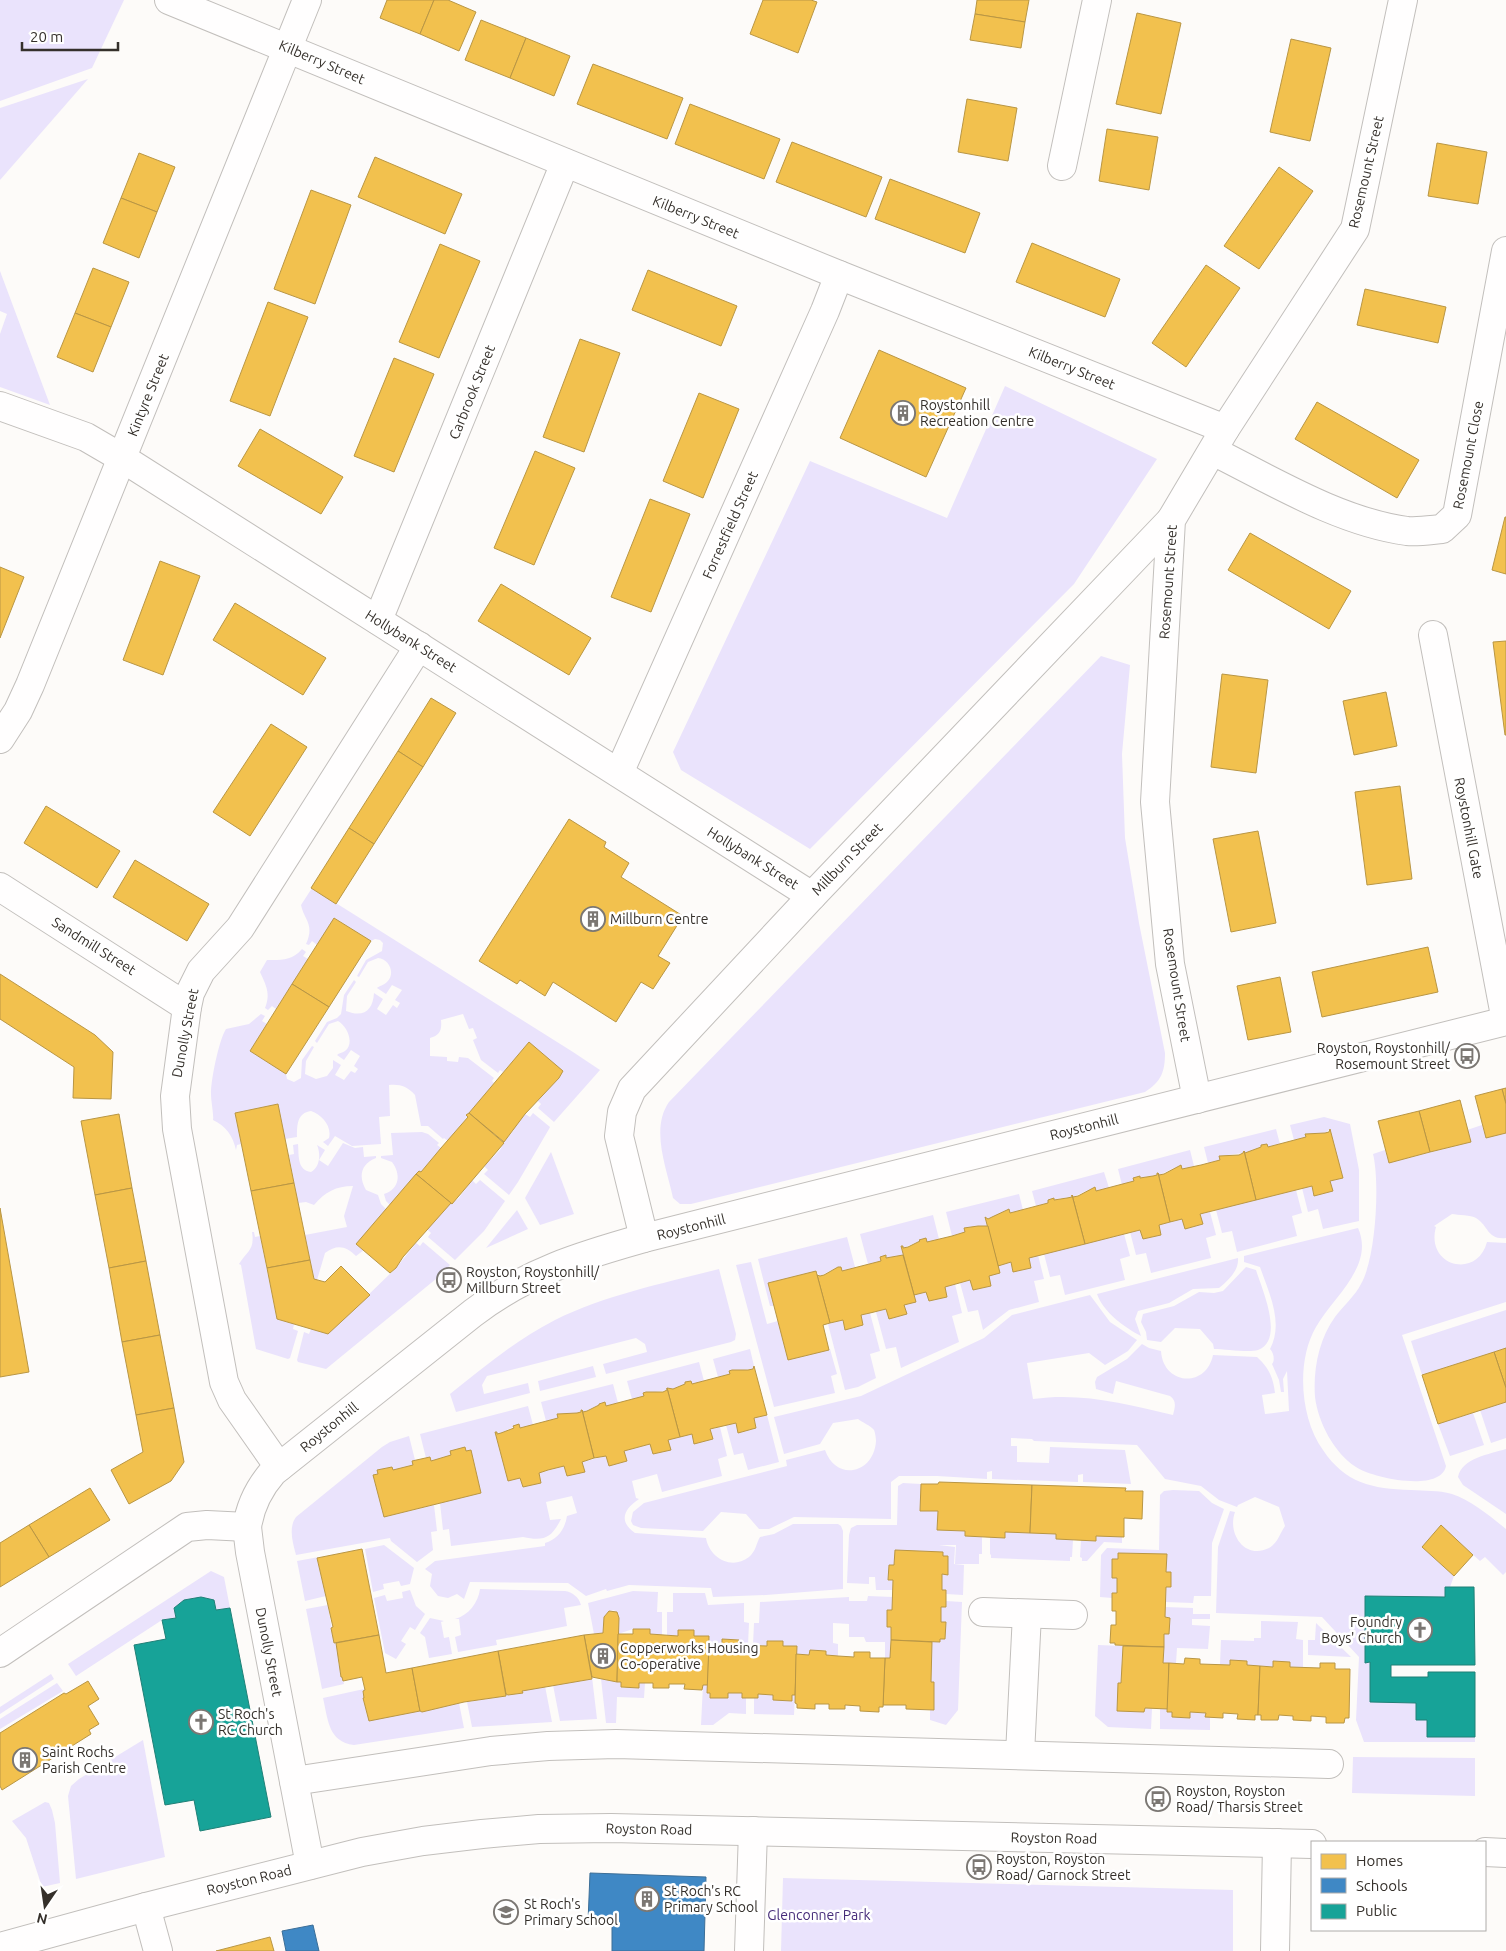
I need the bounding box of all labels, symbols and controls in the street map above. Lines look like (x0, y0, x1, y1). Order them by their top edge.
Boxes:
scale bar (22, 20, 119, 52)
text: 20 m (30, 28, 63, 45)
street label: Kilberry Street (277, 37, 368, 87)
street label: Rosemount Street (1345, 114, 1387, 230)
street label: Kilberry Street (650, 192, 742, 242)
street label: Carbrook Street (446, 342, 498, 442)
street label: Kilberry Street (1026, 343, 1118, 393)
street label: Kintyre Street (124, 351, 172, 439)
place label: Roystonhill Recreation Centre (920, 397, 1034, 429)
building icon: Roystonhill Recreation Centre (890, 400, 916, 426)
street label: Rosemount Close (1450, 400, 1486, 510)
street label: Forrestfield Street (699, 468, 761, 581)
street label: Rosemount Street (1156, 524, 1180, 640)
street label: Hollybank Street (362, 606, 460, 676)
street label: Roystonhill Gate (1451, 776, 1487, 880)
street label: Millburn Street (808, 819, 886, 899)
street label: Hollybank Street (704, 823, 802, 893)
building icon: Millburn Centre (580, 906, 606, 932)
place label: Millburn Centre (610, 911, 708, 927)
street label: Sandmill Street (49, 914, 139, 978)
street label: Rosemount Street (1160, 927, 1194, 1043)
street label: Dunolly Street (169, 987, 202, 1079)
place label: Royston, Roystonhill/ Rosemount Street (1317, 1040, 1451, 1072)
bus stop icon: Royston, Roystonhill/ Rosemount Street (1454, 1043, 1480, 1069)
street label: Roystonhill (1048, 1111, 1120, 1143)
street label: Roystonhill (655, 1211, 727, 1243)
place label: Royston, Roystonhill/ Millburn Street (466, 1264, 600, 1296)
bus stop icon: Royston, Roystonhill/ Millburn Street (436, 1267, 462, 1293)
street label: Roystonhill (297, 1399, 362, 1455)
street label: Dunolly Street (253, 1606, 286, 1698)
place label: Foundry Boys' Church (1321, 1614, 1402, 1646)
church icon: Foundry Boys' Church (1407, 1617, 1433, 1643)
place label: Copperworks Housing Co-operative (620, 1640, 759, 1672)
building icon: Copperworks Housing Co-operative (590, 1643, 616, 1669)
place label: St Roch's RC Church (218, 1706, 283, 1738)
church icon: St Roch's RC Church (188, 1709, 214, 1735)
place label: Saint Rochs Parish Centre (42, 1744, 126, 1776)
building icon: Saint Rochs Parish Centre (12, 1747, 38, 1773)
place label: Royston, Royston Road/ Tharsis Street (1176, 1783, 1303, 1815)
bus stop icon: Royston, Royston Road/ Tharsis Street (1145, 1786, 1171, 1812)
street label: Royston Road (605, 1820, 693, 1838)
street label: Royston Road (1010, 1829, 1098, 1847)
legend (1311, 1841, 1486, 1931)
place label: Royston, Royston Road/ Garnock Street (996, 1851, 1131, 1883)
text: Homes (1356, 1852, 1403, 1869)
bus stop icon: Royston, Royston Road/ Garnock Street (966, 1854, 992, 1880)
street label: Royston Road (205, 1862, 293, 1898)
text: Schools (1356, 1877, 1407, 1894)
north arrow (20, 1881, 70, 1931)
place label: St Roch's RC Primary School (664, 1883, 758, 1915)
building icon: St Roch's RC Primary School (634, 1886, 660, 1912)
place label: St Roch's Primary School (524, 1896, 618, 1928)
school or university icon: St Roch's Primary School (493, 1899, 519, 1925)
text: Public (1356, 1902, 1397, 1919)
park label: Glenconner Park (767, 1907, 871, 1923)
text: N (35, 1910, 49, 1928)

